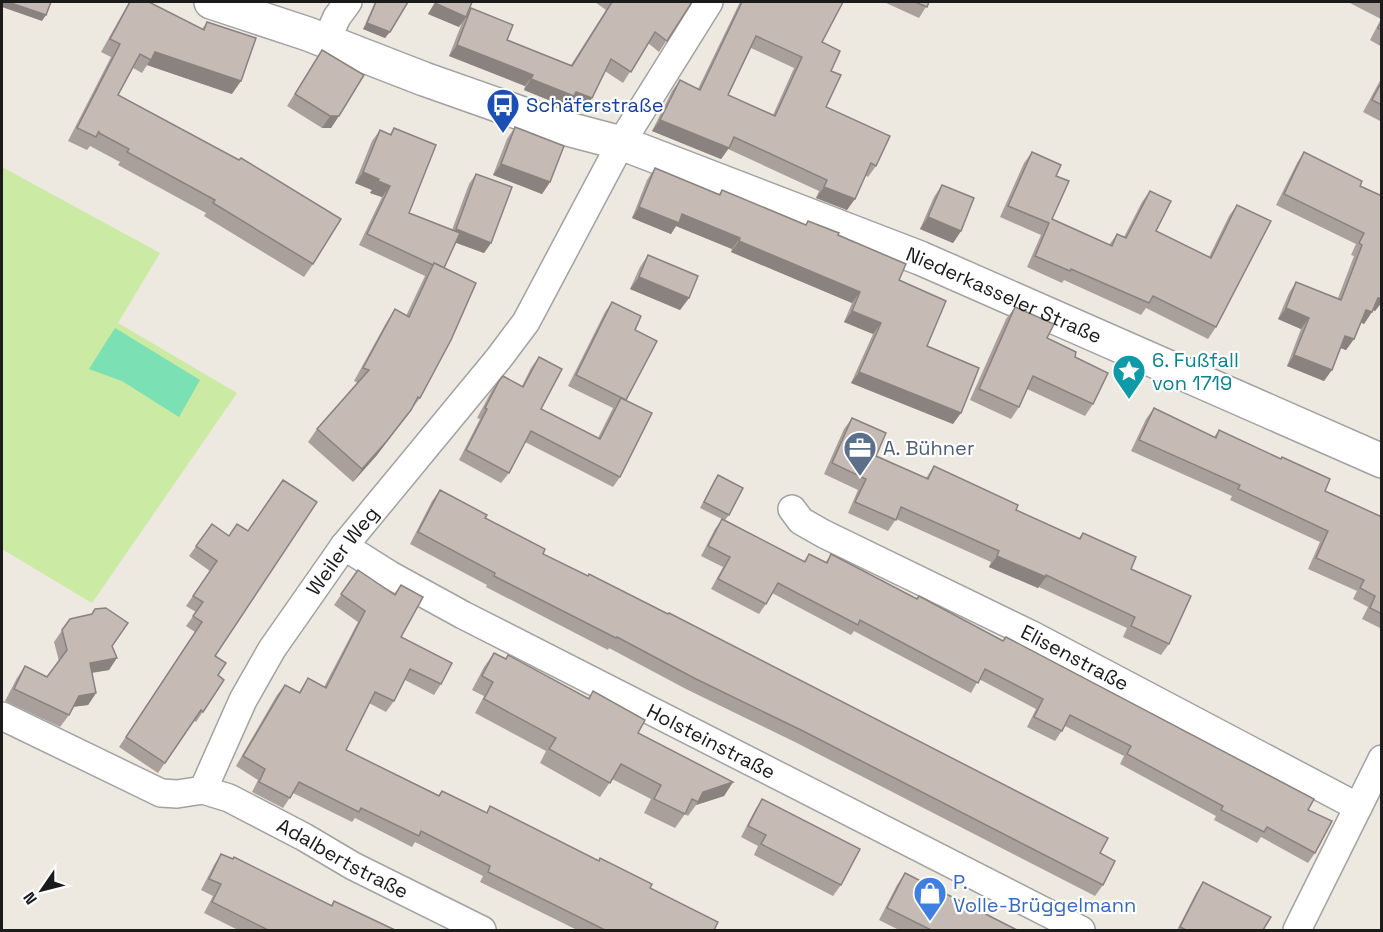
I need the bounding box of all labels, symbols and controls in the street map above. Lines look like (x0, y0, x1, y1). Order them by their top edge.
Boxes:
bus stop icon: Schäferstraße (485, 87, 521, 134)
place label: Schäferstraße (526, 92, 664, 118)
street label: Niederkasseler Straße (902, 241, 1106, 349)
place label: 6. Fußfall von 1719 (1152, 347, 1239, 396)
place icon: 6. Fußfall von 1719 (1111, 353, 1147, 400)
office icon: A. Bühner (842, 430, 878, 477)
place label: A. Bühner (883, 435, 975, 461)
street label: Weiler Weg (300, 501, 384, 601)
street label: Elisenstraße (1017, 619, 1133, 697)
street label: Holsteinstraße (642, 698, 780, 785)
street label: Adalbertstraße (272, 812, 413, 904)
north arrow (12, 860, 72, 920)
place label: P. Volle-Brüggelmann (953, 869, 1136, 918)
shop icon: P. Volle-Brüggelmann (912, 875, 948, 922)
text: N (18, 888, 42, 909)

